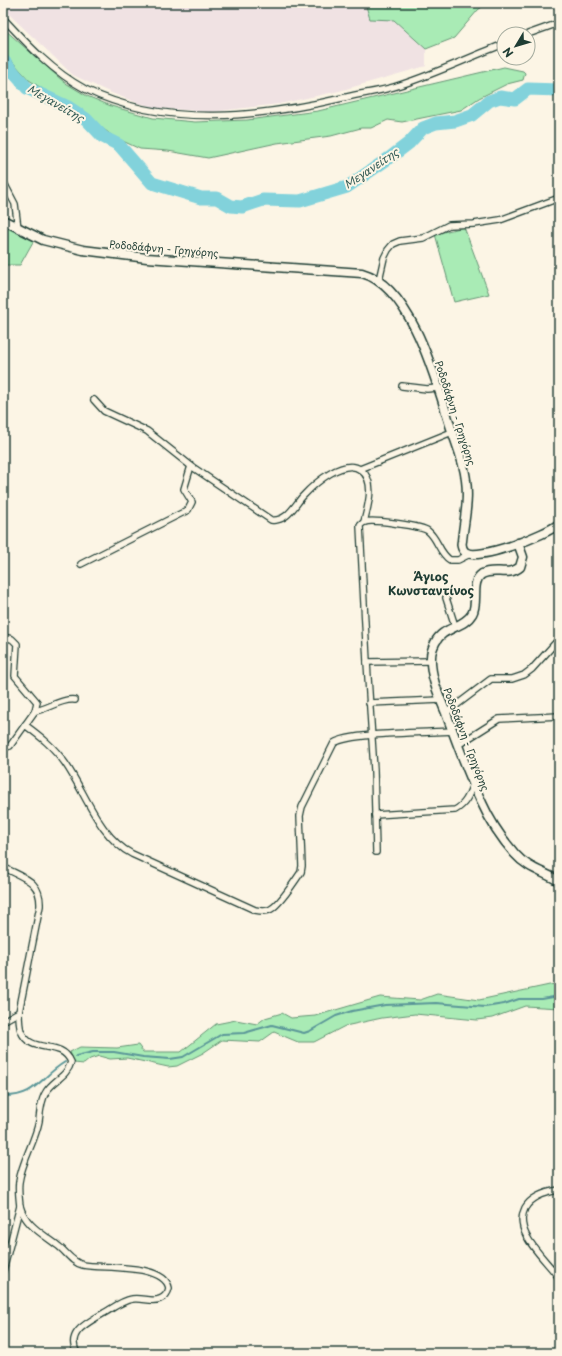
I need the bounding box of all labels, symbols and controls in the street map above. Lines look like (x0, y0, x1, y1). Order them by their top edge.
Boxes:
north arrow (496, 26, 536, 66)
text: N (498, 44, 517, 61)
water label: Μεγανείτης (25, 80, 89, 127)
water label: Μεγανείτης (340, 143, 403, 193)
street label: Ροδοδάφνη - Γρηγόρης (109, 236, 219, 261)
street label: Ροδοδάφνη - Γρηγόρης (431, 359, 480, 468)
district label: Άγιος Κωνσταντίνος (388, 567, 475, 599)
street label: Ροδοδάφνη - Γρηγόρης (439, 685, 494, 793)

